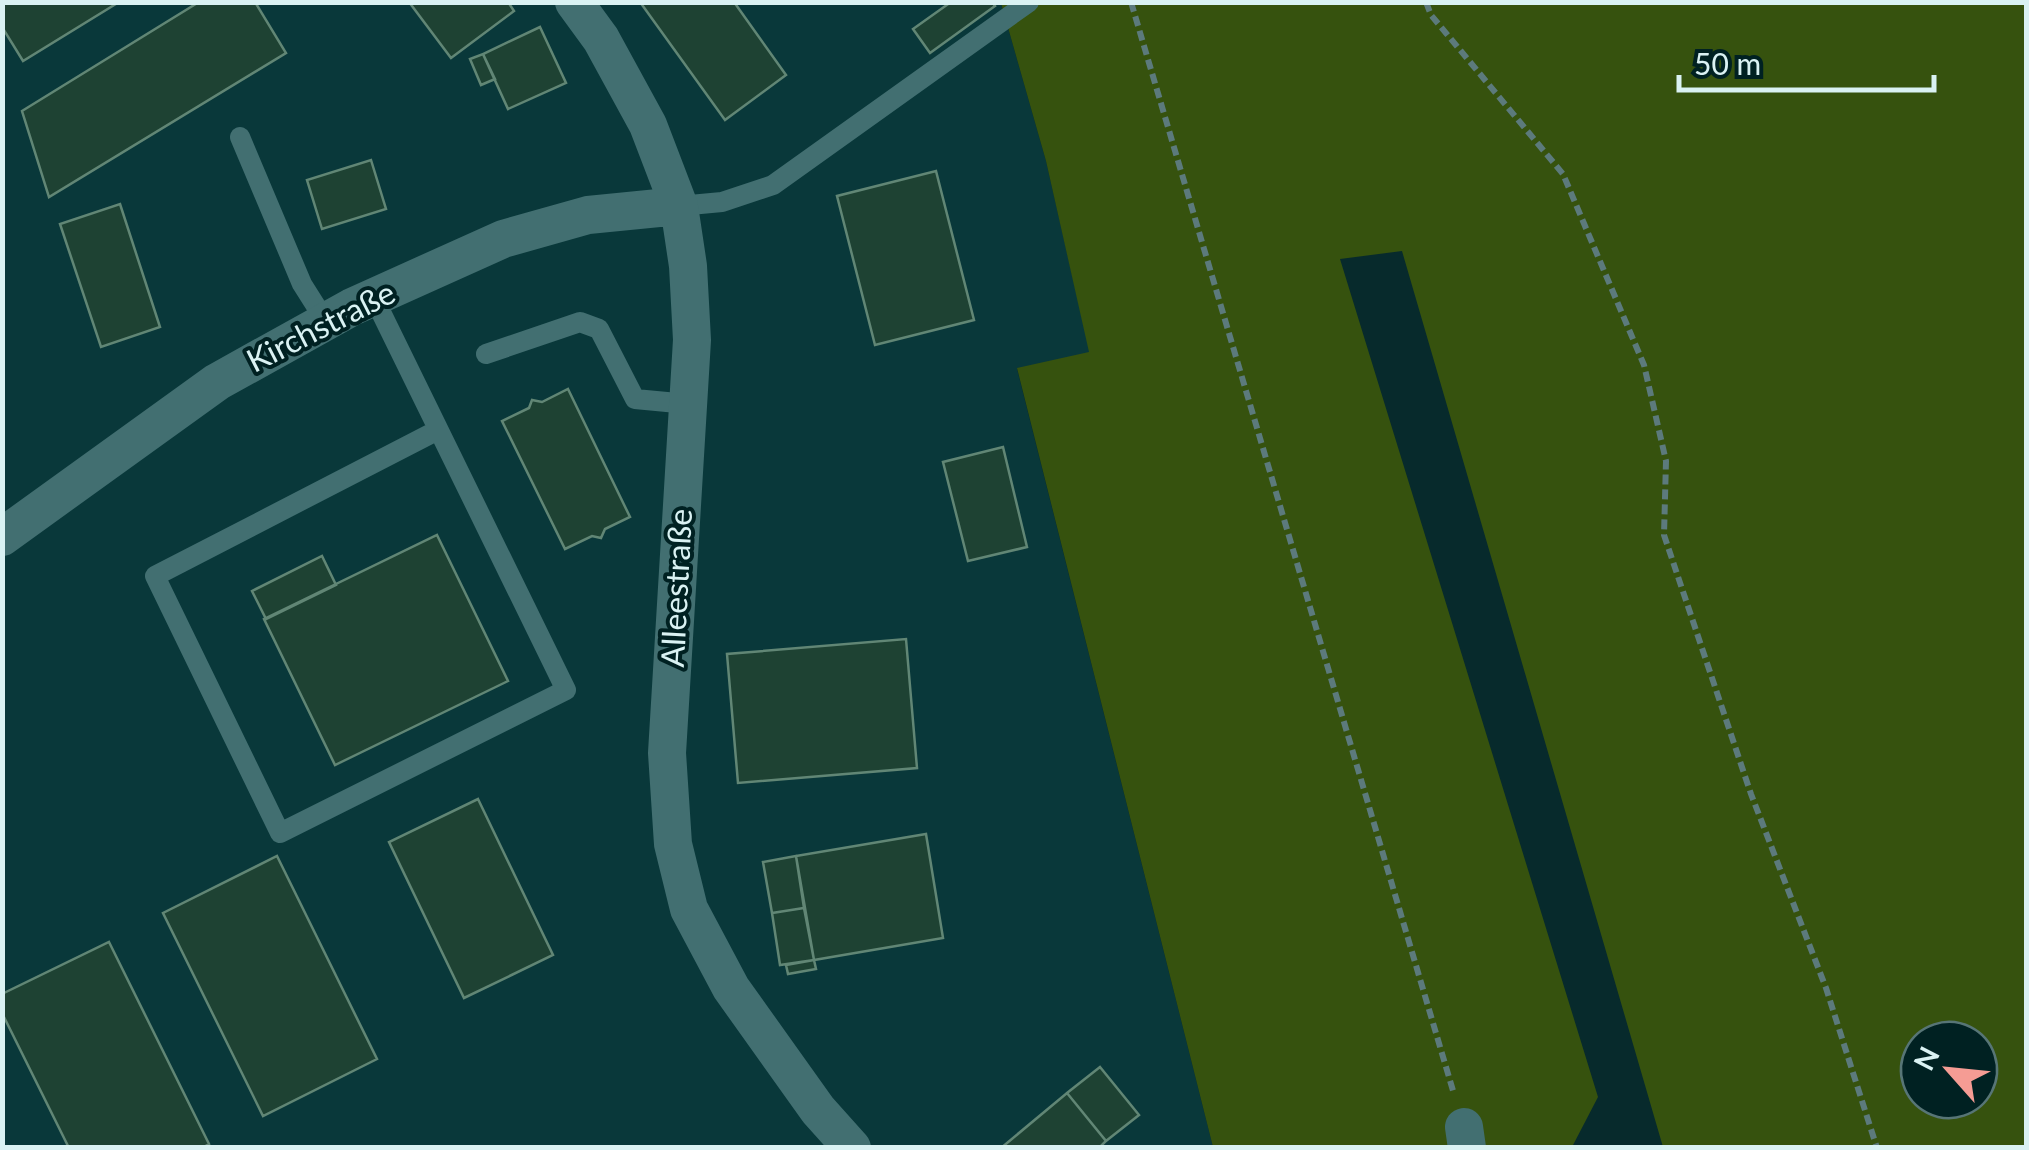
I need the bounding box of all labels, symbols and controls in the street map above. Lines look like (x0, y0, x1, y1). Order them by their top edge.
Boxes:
scale bar (1679, 30, 1934, 92)
text: 50 m (1694, 45, 1761, 81)
street label: Kirchstraße (240, 272, 401, 380)
street label: Alleestraße (652, 508, 699, 668)
north arrow (1899, 1020, 1999, 1120)
text: N (1906, 1041, 1946, 1076)

